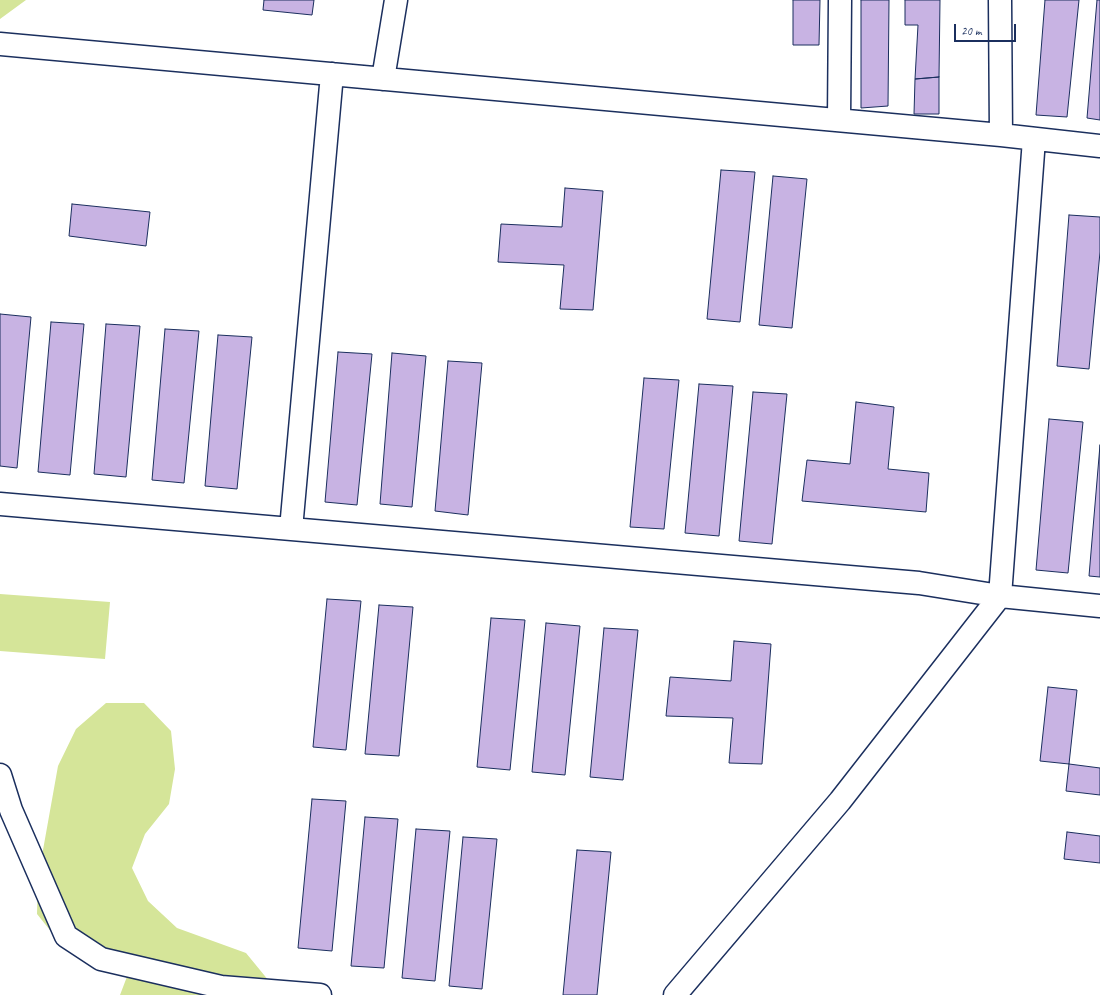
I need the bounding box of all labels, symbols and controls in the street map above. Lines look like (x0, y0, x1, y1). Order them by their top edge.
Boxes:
scale bar (956, 16, 1018, 42)
text: 20 m (961, 23, 981, 39)

